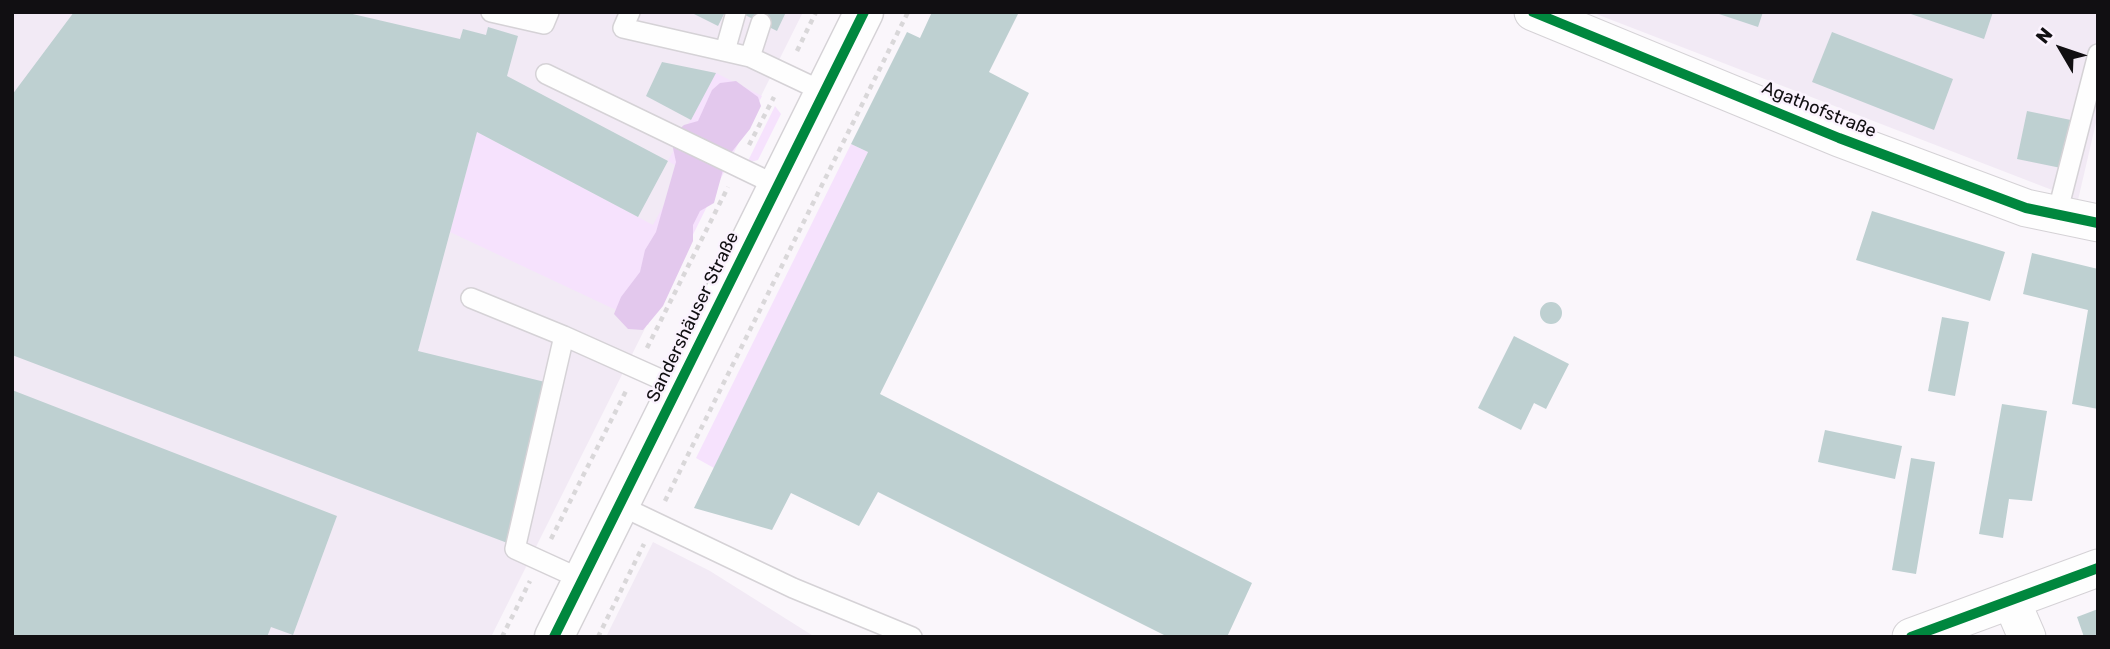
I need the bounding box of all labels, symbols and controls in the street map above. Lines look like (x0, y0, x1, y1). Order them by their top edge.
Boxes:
north arrow (2026, 14, 2096, 84)
text: N (2031, 23, 2058, 48)
street label: Agathofstraße (1759, 77, 1879, 143)
street label: Sandershäuser Straße (642, 228, 744, 406)

